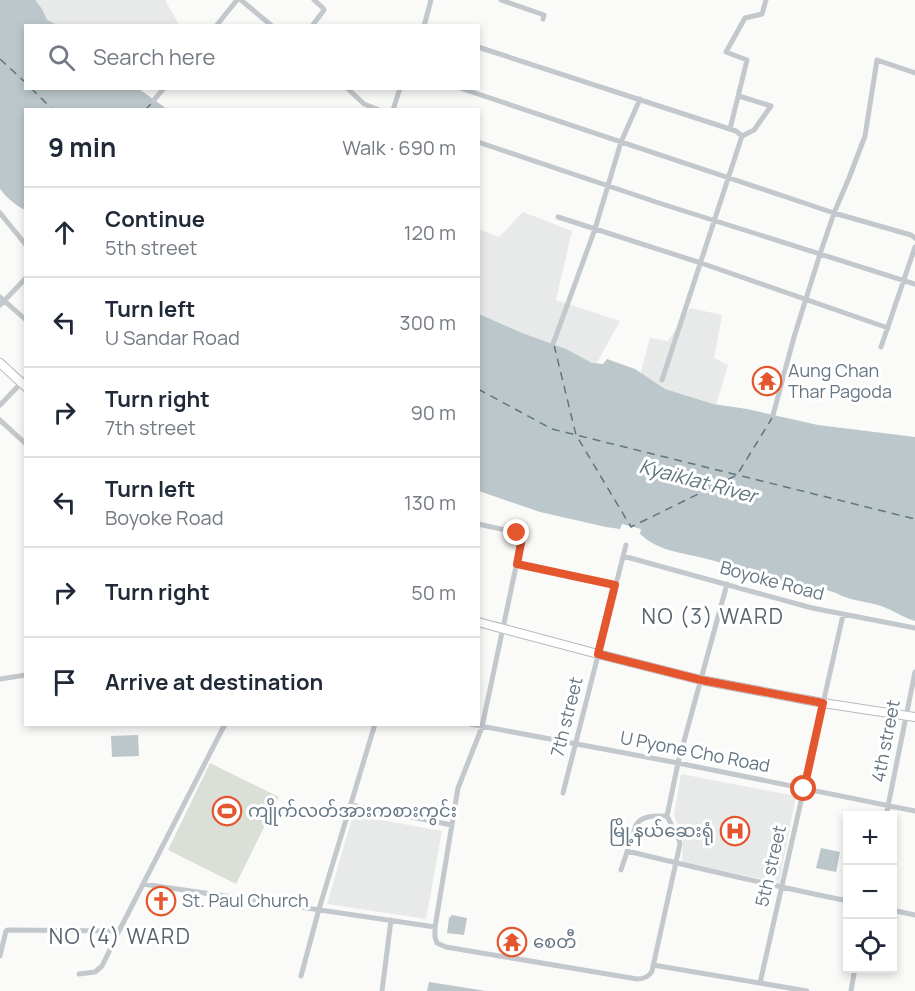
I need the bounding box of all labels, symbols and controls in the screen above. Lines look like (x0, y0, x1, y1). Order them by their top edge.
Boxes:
search box (24, 24, 480, 90)
icon: search (45, 41, 78, 74)
text: Search here (93, 42, 215, 72)
text: 9 min (48, 129, 116, 165)
text: Walk · 690 m (342, 134, 456, 161)
text: Continue (105, 204, 205, 234)
icon: ahead (48, 216, 81, 249)
text: 120 m (404, 219, 456, 246)
text: 5th street (105, 234, 197, 261)
text: Turn left (105, 294, 195, 324)
icon: left (48, 306, 81, 339)
text: 300 m (400, 309, 456, 336)
text: U Sandar Road (105, 324, 240, 351)
place label: Aung Chan Thar Pagoda (788, 358, 892, 403)
temple icon: Aung Chan Thar Pagoda (751, 365, 783, 397)
text: Turn right (105, 384, 210, 414)
icon: right (48, 396, 81, 429)
text: 90 m (410, 399, 456, 426)
text: 7th street (105, 414, 196, 441)
water label: Kyaiklat River (636, 452, 763, 510)
text: Turn left (105, 474, 195, 504)
icon: left (48, 486, 81, 519)
text: 130 m (404, 489, 456, 516)
text: Boyoke Road (105, 504, 223, 531)
route end (503, 519, 529, 545)
street label: Boyoke Road (718, 555, 827, 605)
icon: right (48, 576, 81, 609)
text: Turn right (105, 577, 210, 607)
text: 50 m (411, 579, 456, 606)
district label: NO (3) WARD (642, 602, 784, 630)
icon: arrive (48, 666, 81, 699)
text: Arrive at destination (105, 667, 323, 697)
street label: 7th street (544, 674, 588, 759)
street label: 4th street (865, 698, 905, 784)
street label: U Pyone Cho Road (618, 725, 772, 777)
route start (790, 775, 816, 801)
sports icon: ကျိုက်လတ်အားကစားကွင်း (211, 795, 243, 827)
place label: ကျိုက်လတ်အားကစားကွင်း (248, 797, 457, 826)
map controls (843, 811, 897, 973)
button: + (843, 811, 897, 865)
hospital icon: မြို့နယ်ဆေးရုံ (719, 815, 751, 847)
place label: မြို့နယ်ဆေးရုံ (609, 817, 714, 846)
street label: 5th street (749, 823, 791, 909)
button: − (843, 865, 897, 919)
church icon: St. Paul Church (145, 885, 177, 917)
place label: St. Paul Church (182, 888, 309, 912)
button: locate (843, 919, 897, 973)
district label: NO (4) WARD (49, 922, 191, 950)
temple icon: စေတီ (496, 926, 528, 958)
place label: စေတီ (533, 928, 577, 953)

